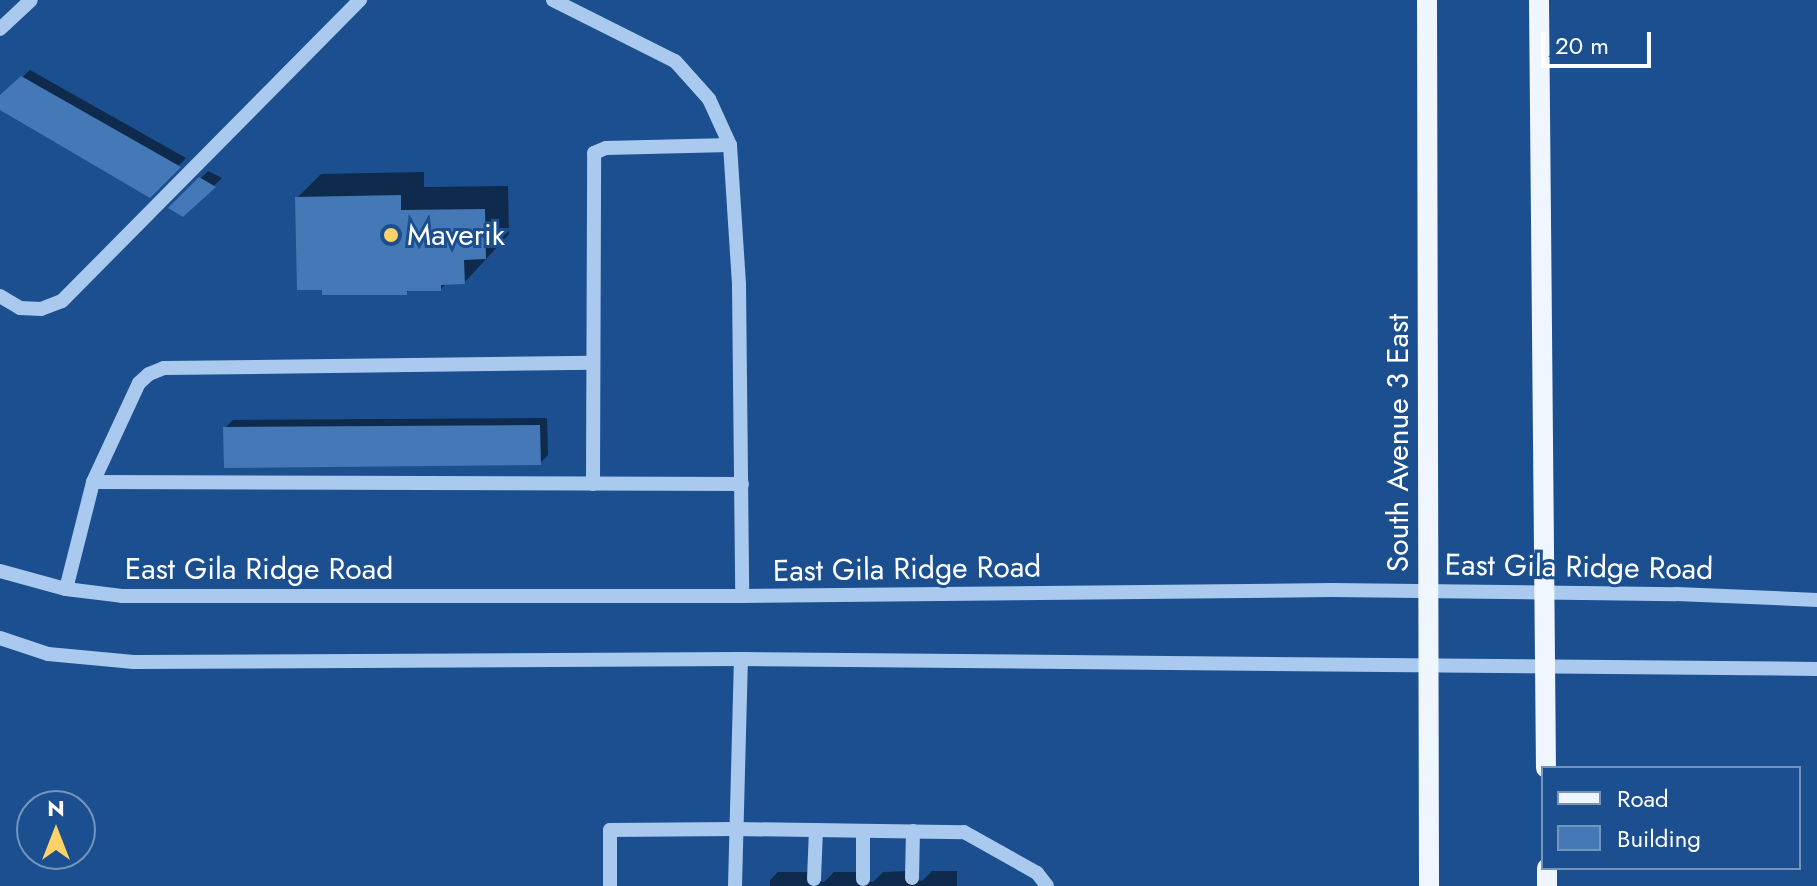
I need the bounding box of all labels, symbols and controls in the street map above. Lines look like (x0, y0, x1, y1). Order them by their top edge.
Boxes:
scale bar (1545, 16, 1655, 66)
text: 20 m (1555, 28, 1609, 63)
place label: Maverik (407, 217, 505, 253)
marker: Maverik (382, 226, 400, 244)
street label: South Avenue 3 East (1380, 314, 1416, 572)
street label: East Gila Ridge Road (1444, 547, 1714, 587)
street label: East Gila Ridge Road (772, 549, 1042, 589)
street label: East Gila Ridge Road (125, 551, 393, 587)
legend (1541, 766, 1801, 870)
text: Road (1617, 781, 1669, 816)
north arrow (16, 790, 96, 870)
text: N (47, 792, 65, 824)
text: Building (1617, 821, 1701, 856)

